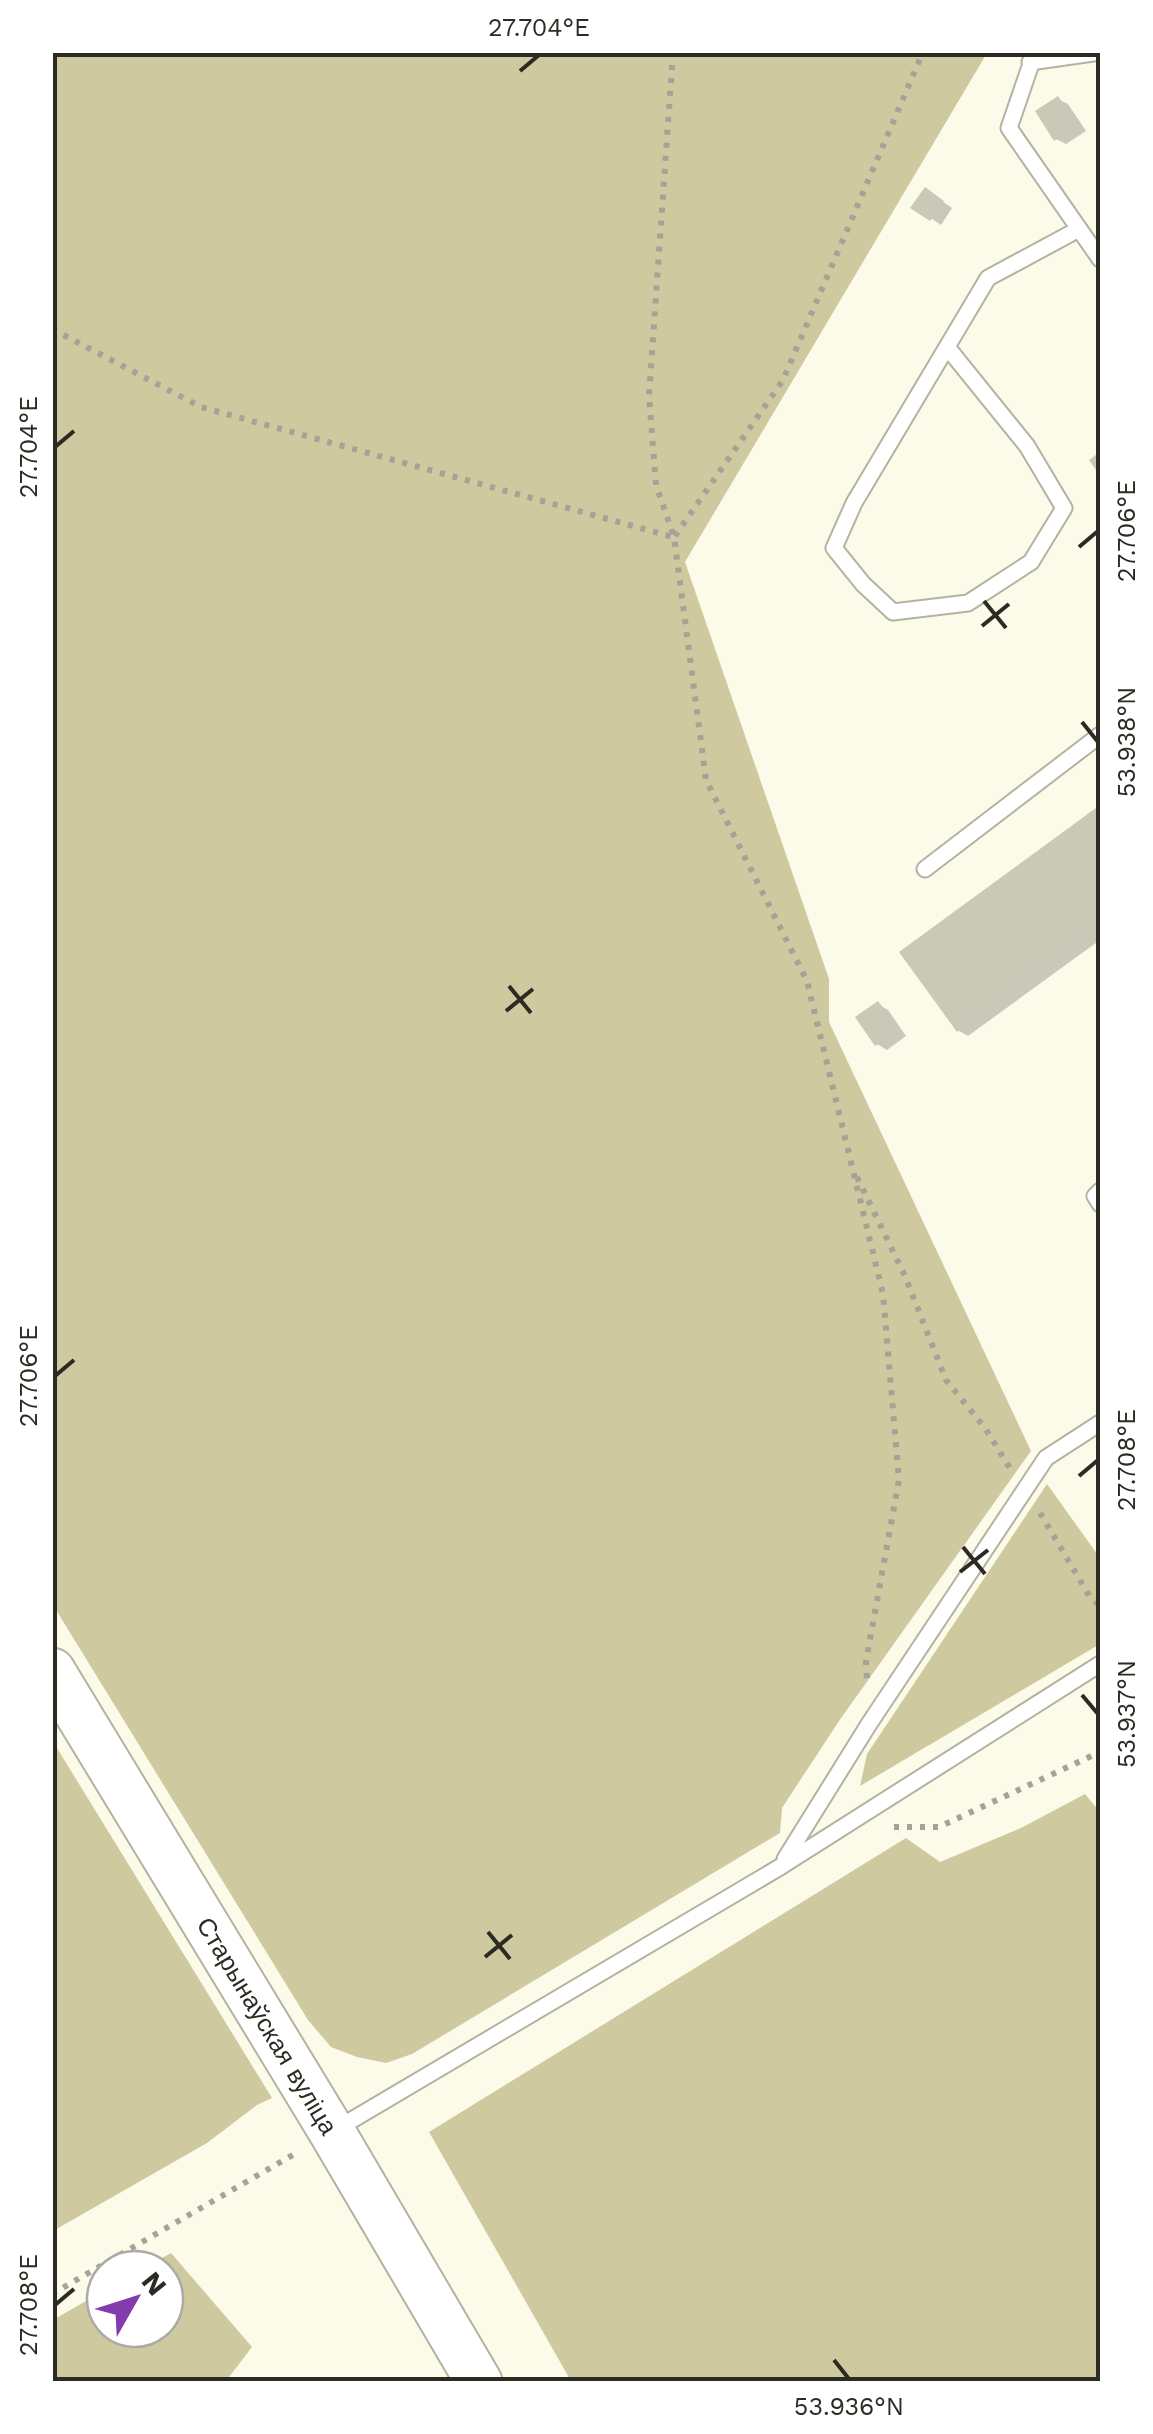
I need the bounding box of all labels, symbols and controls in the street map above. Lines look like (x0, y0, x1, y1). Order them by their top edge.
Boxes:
text: 27.704°E (488, 13, 590, 42)
text: 27.704°E (14, 396, 43, 498)
text: 27.706°E (1112, 480, 1141, 582)
text: 53.938°N (1112, 687, 1141, 797)
text: 27.706°E (14, 1325, 43, 1427)
text: 27.708°E (1112, 1409, 1141, 1511)
text: 53.937°N (1112, 1660, 1141, 1768)
street label: Старынаўская вуліца (191, 1912, 343, 2140)
north arrow (85, 2249, 185, 2349)
text: 27.708°E (14, 2254, 43, 2356)
text: N (135, 2265, 173, 2302)
text: 53.936°N (794, 2392, 904, 2421)

